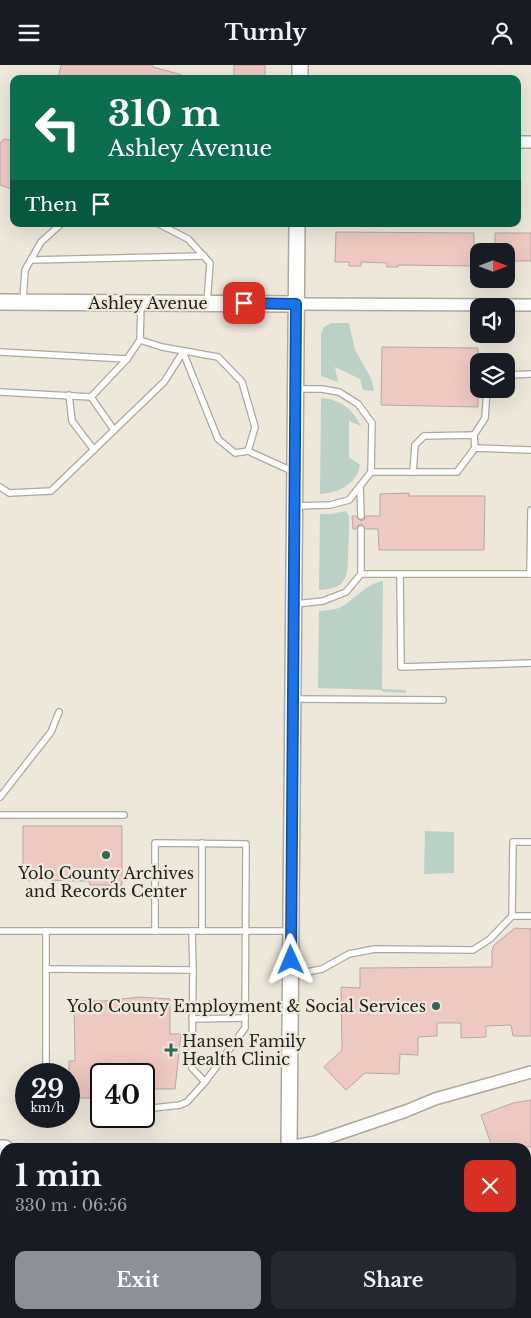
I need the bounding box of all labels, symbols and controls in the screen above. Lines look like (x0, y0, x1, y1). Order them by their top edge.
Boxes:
icon: menu (15, 19, 43, 47)
text: Turnly (225, 19, 306, 46)
icon: person (488, 19, 516, 47)
text: 310 m (108, 92, 220, 135)
icon: left (25, 95, 90, 160)
text: Ashley Avenue (108, 135, 272, 162)
icon: arrive (87, 190, 115, 218)
text: Then (25, 193, 77, 216)
north arrow (470, 243, 515, 287)
map controls (470, 243, 515, 398)
pin (223, 282, 265, 324)
icon: arrive (230, 289, 258, 317)
street label: Ashley Avenue (87, 293, 208, 313)
button: sound (470, 298, 515, 343)
button: layers (470, 353, 515, 398)
marker: Yolo County Archives and Records Center (100, 849, 112, 861)
place label: Yolo County Archives and Records Center (17, 863, 194, 901)
position arrow (264, 933, 316, 985)
place label: Yolo County Employment & Social Services (66, 996, 426, 1016)
marker: Yolo County Employment & Social Services (430, 1000, 442, 1012)
place label: Hansen Family Health Clinic (182, 1031, 306, 1069)
marker: Hansen Family Health Clinic (164, 1043, 178, 1057)
speed limit sign: 40 (90, 1063, 155, 1128)
text: 29 (31, 1074, 64, 1105)
text: km/h (30, 1100, 65, 1115)
text: 1 min (15, 1157, 102, 1194)
button: close (464, 1160, 516, 1212)
text: 330 m · 06:56 (15, 1195, 127, 1215)
button: Exit (15, 1251, 261, 1309)
button: Share (271, 1251, 516, 1309)

